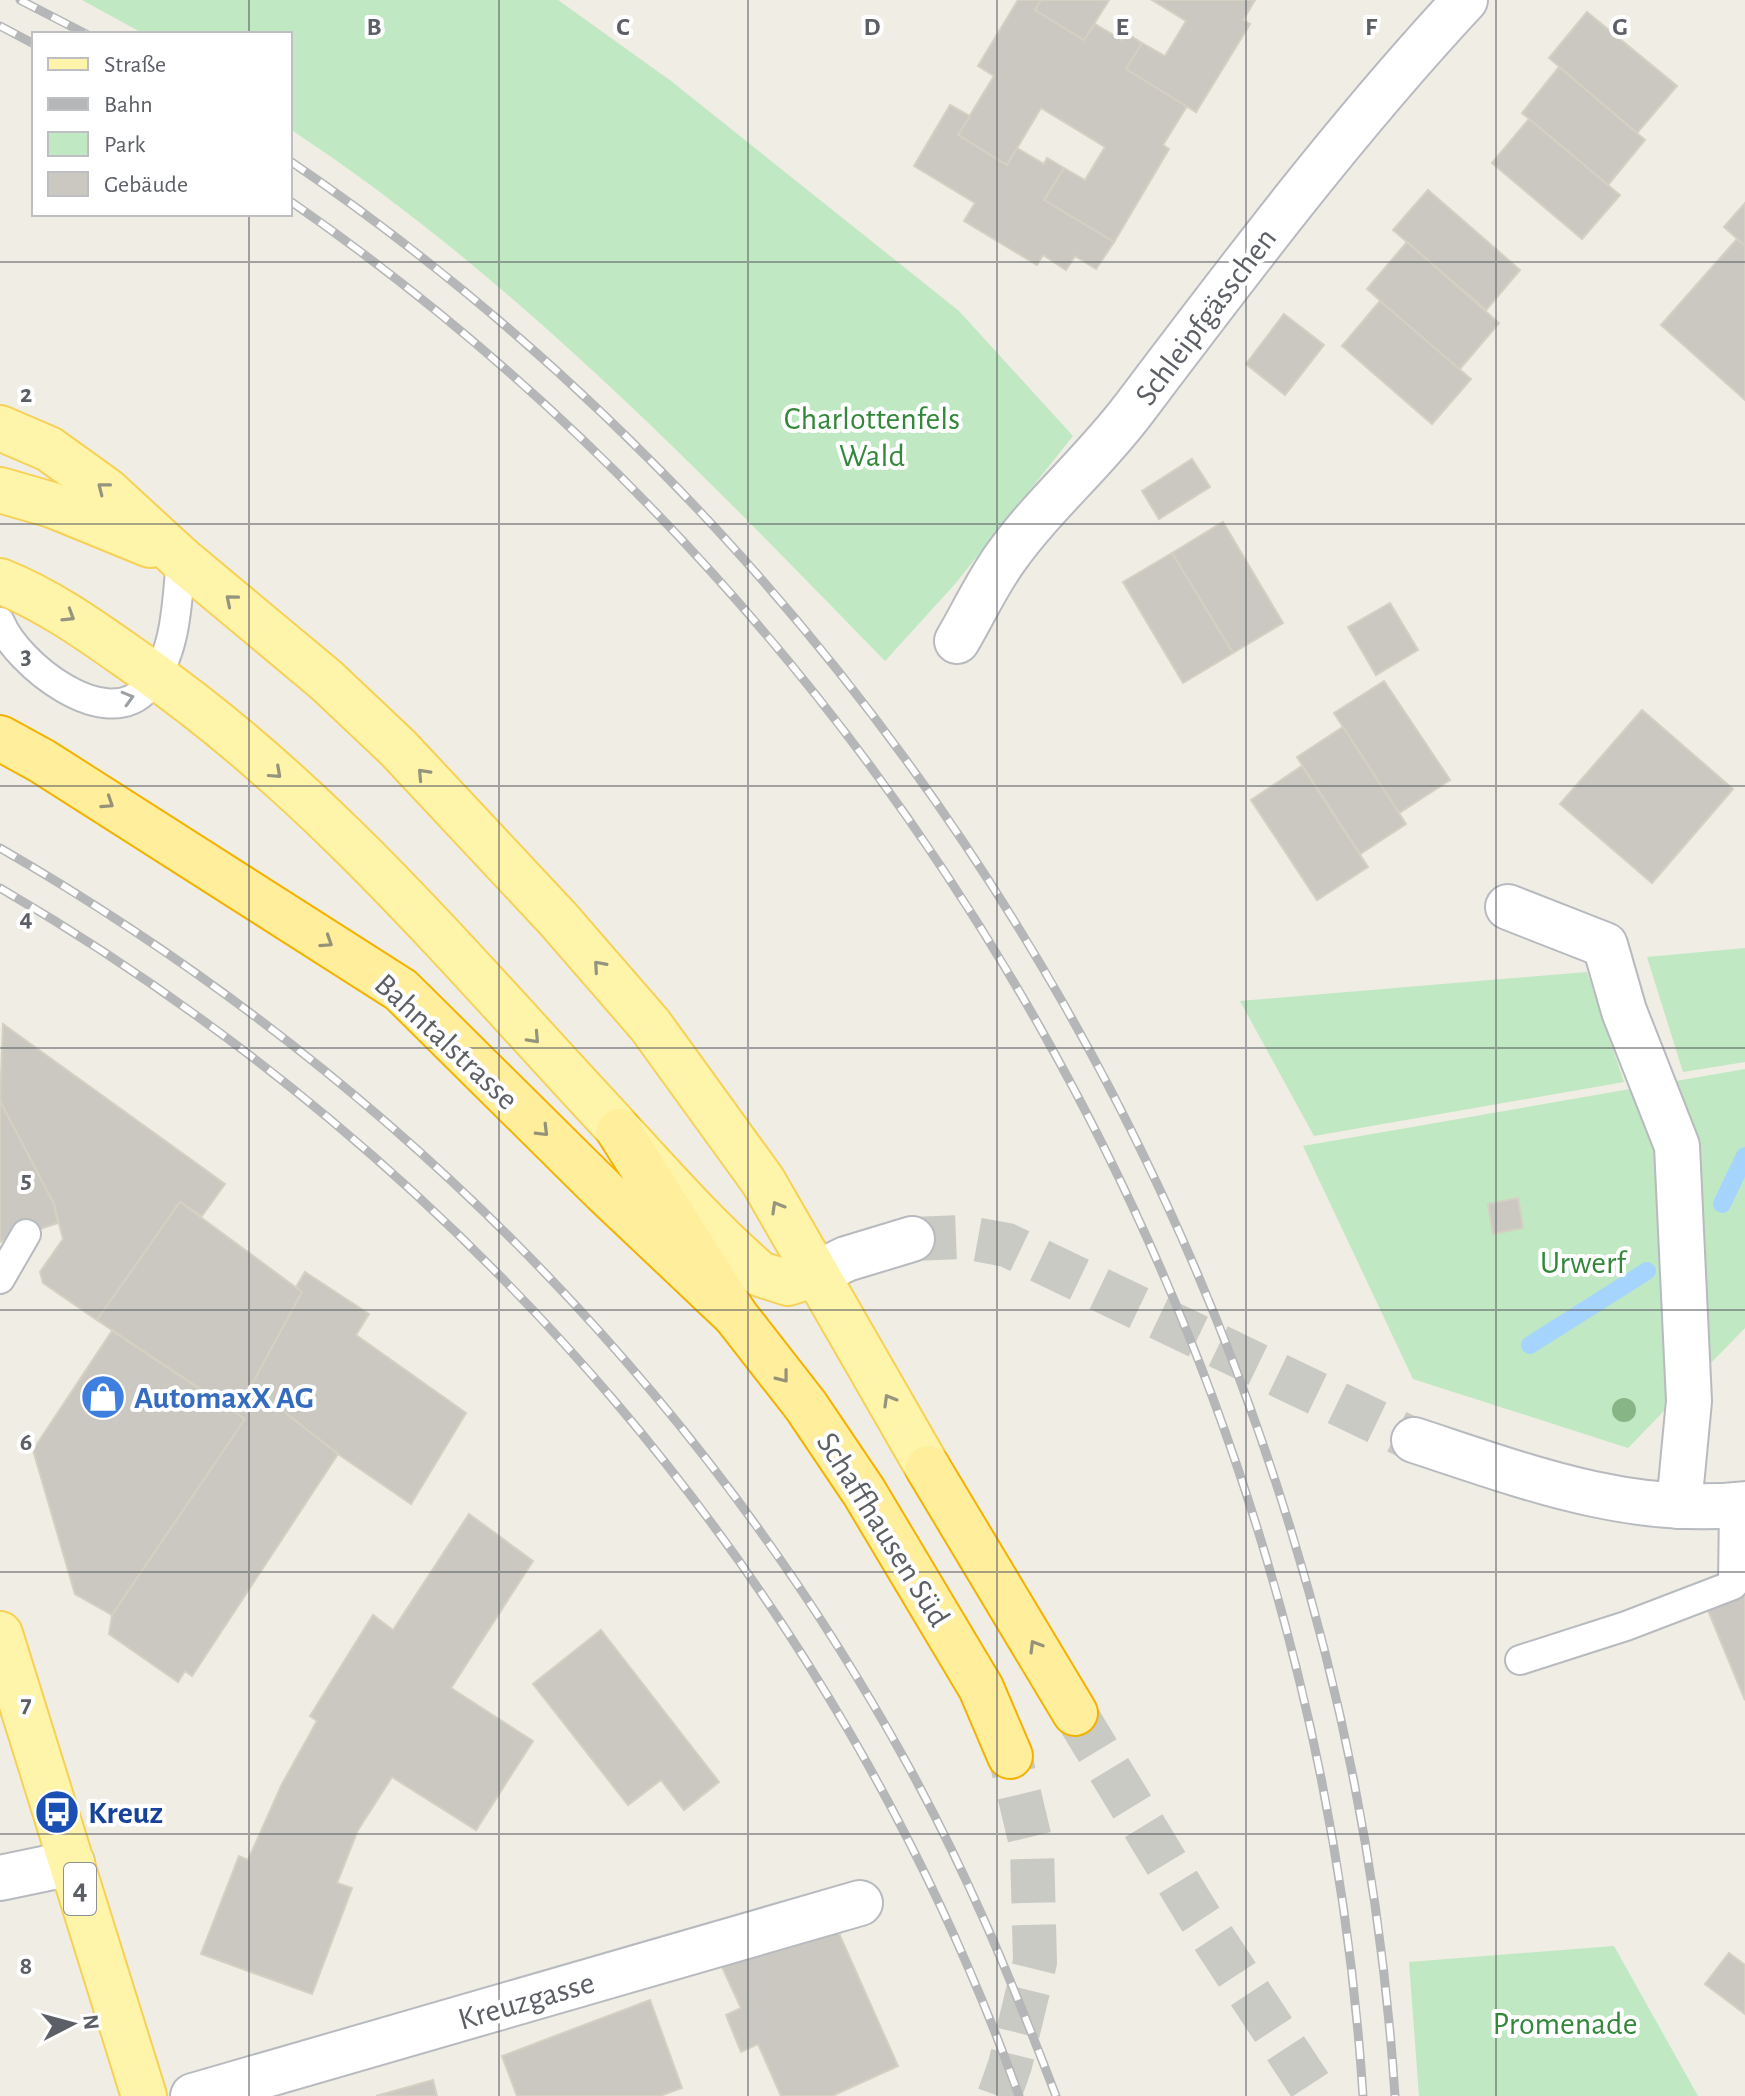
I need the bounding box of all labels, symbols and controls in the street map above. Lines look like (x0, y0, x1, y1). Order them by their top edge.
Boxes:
text: B (366, 14, 382, 40)
text: C (616, 14, 630, 40)
text: D (863, 14, 881, 40)
text: E (1115, 14, 1129, 40)
text: F (1365, 14, 1378, 40)
text: G (1612, 14, 1628, 40)
legend (32, 32, 292, 216)
text: Straße (104, 53, 166, 77)
text: Bahn (104, 93, 153, 117)
text: Park (104, 133, 145, 157)
text: Gebäude (104, 173, 188, 197)
street label: Schleipfgässchen (1129, 222, 1282, 411)
text: 2 (20, 381, 32, 407)
park label: Charlottenfels Wald (784, 403, 960, 472)
one-way arrow (98, 483, 112, 498)
one-way arrow (225, 595, 240, 610)
one-way arrow (60, 607, 75, 622)
text: 3 (20, 643, 32, 669)
one-way arrow (121, 691, 134, 708)
one-way arrow (267, 763, 282, 778)
one-way arrow (419, 769, 433, 784)
one-way arrow (99, 793, 114, 808)
text: 4 (19, 905, 33, 931)
one-way arrow (319, 933, 333, 948)
one-way arrow (594, 961, 609, 976)
street label: Bahntalstrasse (368, 968, 524, 1116)
one-way arrow (524, 1029, 539, 1043)
one-way arrow (534, 1122, 548, 1136)
text: 5 (20, 1167, 32, 1193)
one-way arrow (771, 1201, 787, 1215)
park label: Urwerf (1540, 1247, 1628, 1279)
one-way arrow (774, 1368, 788, 1383)
shop icon: AutomaxX AG (79, 1373, 127, 1421)
place label: AutomaxX AG (134, 1382, 314, 1414)
one-way arrow (883, 1394, 899, 1408)
street label: Schaffhausen Süd (811, 1427, 956, 1632)
text: 6 (20, 1429, 32, 1455)
one-way arrow (1029, 1640, 1045, 1655)
text: 7 (20, 1691, 32, 1717)
bus stop icon: Kreuz (33, 1788, 81, 1836)
place label: Kreuz (88, 1797, 163, 1829)
road number: 4 (64, 1863, 96, 1915)
text: 8 (20, 1953, 32, 1979)
street label: Kreuzgasse (455, 1966, 598, 2036)
north arrow (32, 1984, 112, 2064)
park label: Promenade (1493, 2008, 1637, 2040)
text: N (79, 2013, 103, 2031)

